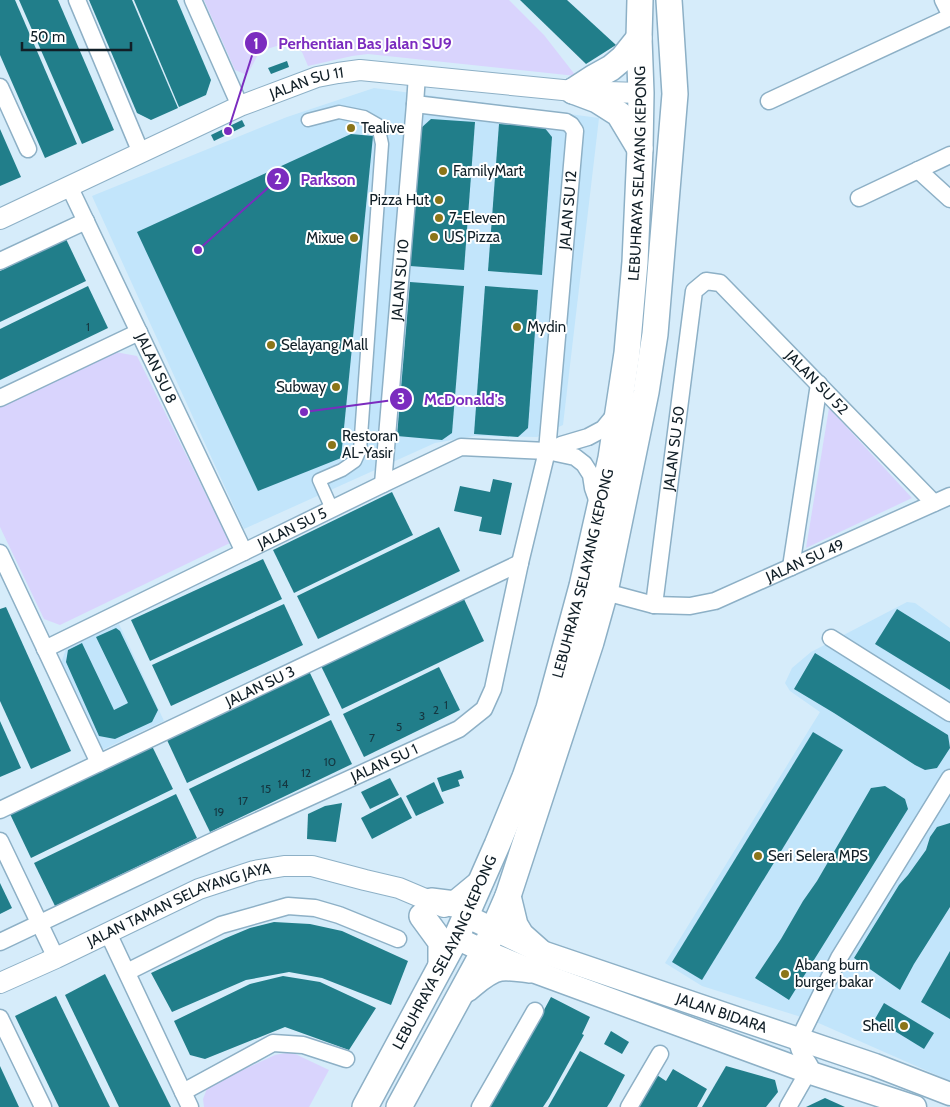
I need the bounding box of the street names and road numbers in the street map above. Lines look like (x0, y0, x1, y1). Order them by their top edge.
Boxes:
street label: JALAN SU 11 (266, 63, 345, 103)
street label: LEBUHRAYA SELAYANG KEPONG (624, 66, 650, 282)
street label: JALAN SU 12 (556, 169, 581, 251)
street label: JALAN SU 10 (388, 238, 413, 322)
street label: JALAN SU 8 (131, 329, 181, 406)
street label: JALAN SU 52 (781, 346, 852, 418)
street label: JALAN SU 50 (660, 405, 688, 493)
street label: LEBUHRAYA SELAYANG KEPONG (548, 467, 617, 680)
street label: JALAN SU 5 (254, 504, 330, 553)
street label: JALAN SU 49 (762, 535, 847, 587)
street label: JALAN SU 3 (222, 662, 298, 711)
street label: JALAN SU 1 (347, 740, 421, 787)
street label: LEBUHRAYA SELAYANG KEPONG (389, 852, 500, 1053)
street label: JALAN TAMAN SELAYANG JAYA (83, 859, 273, 951)
street label: JALAN BIDARA (673, 989, 770, 1037)

